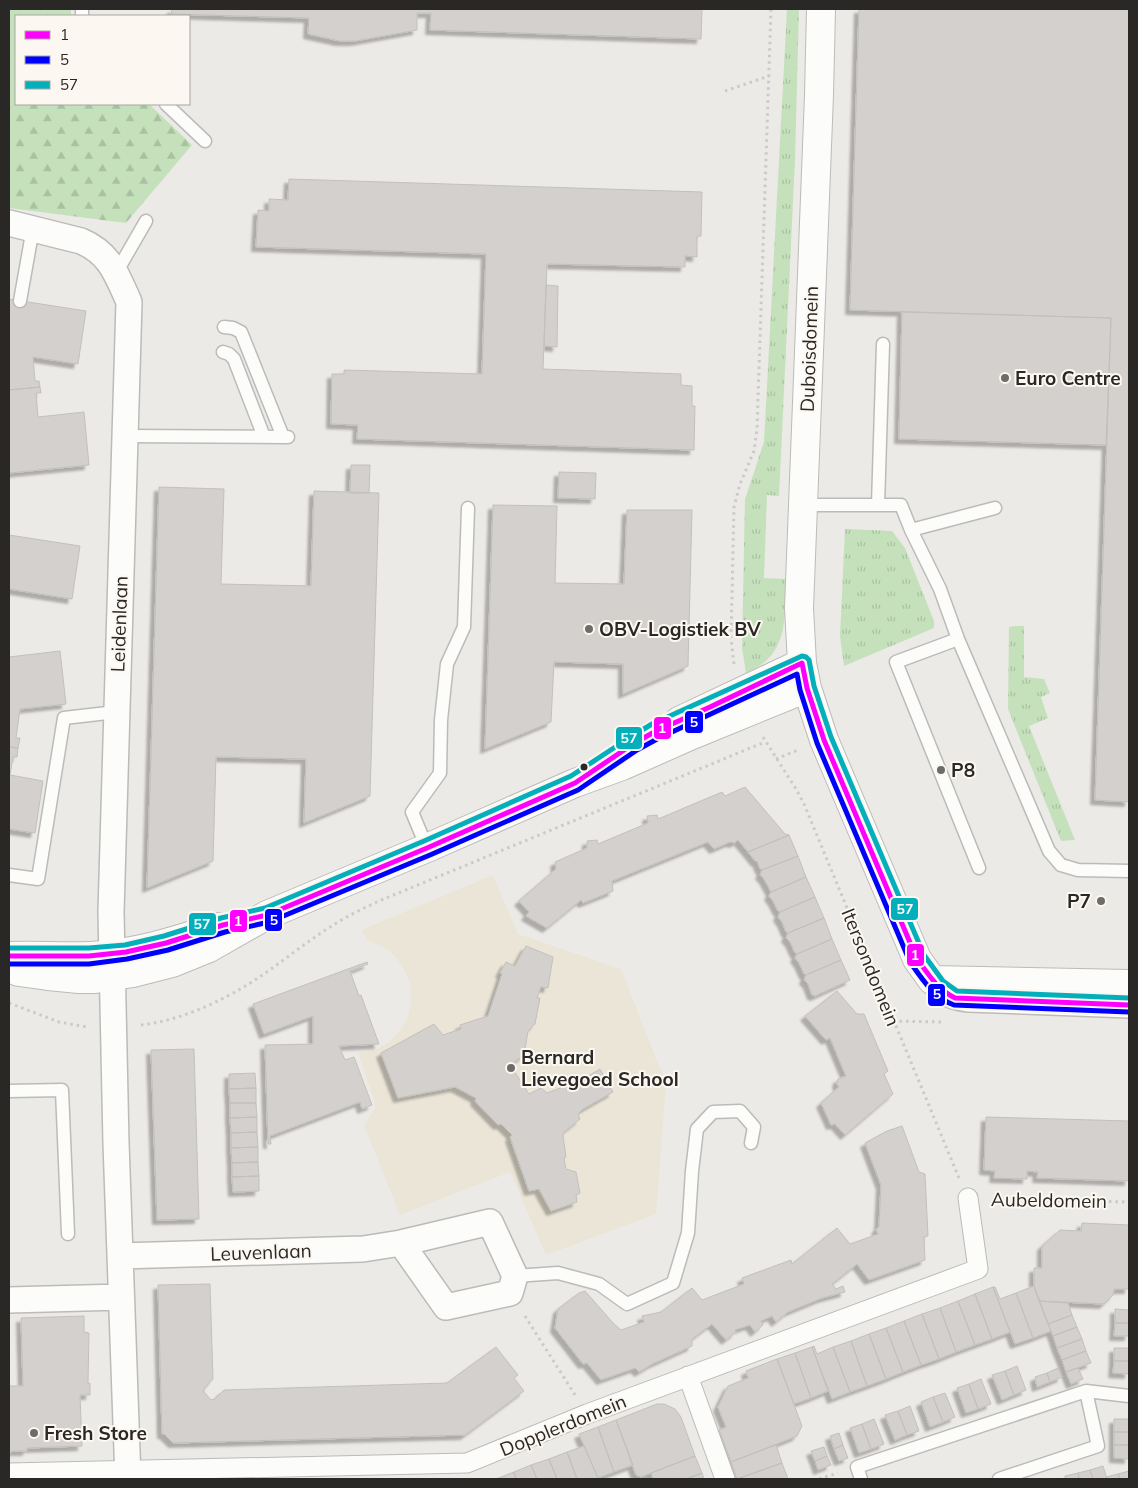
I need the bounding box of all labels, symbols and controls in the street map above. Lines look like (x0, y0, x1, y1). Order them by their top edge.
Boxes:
legend (15, 15, 190, 105)
text: 1 (60, 25, 69, 44)
text: 5 (60, 50, 69, 69)
text: 57 (60, 75, 78, 94)
street label: Duboisdomein (795, 285, 823, 413)
place label: Euro Centre (1015, 366, 1121, 390)
marker: Euro Centre (999, 372, 1011, 384)
street label: Leidenlaan (105, 575, 133, 673)
place label: OBV-Logistiek BV (599, 617, 761, 641)
marker: OBV-Logistiek BV (583, 623, 595, 635)
line badge: 5 (684, 710, 704, 734)
text: 5 (690, 713, 698, 731)
line badge: 1 (653, 716, 672, 740)
text: 1 (658, 719, 666, 737)
line badge: 57 (615, 726, 643, 750)
text: 57 (621, 729, 637, 747)
place label: P8 (951, 758, 975, 782)
unlabelled marker (579, 762, 589, 772)
marker: P8 (935, 764, 947, 776)
place label: P7 (1067, 889, 1091, 913)
marker: P7 (1095, 895, 1107, 907)
line badge: 57 (890, 897, 919, 921)
text: 57 (897, 900, 913, 918)
street label: Itersondomein (836, 905, 906, 1029)
line badge: 5 (264, 908, 283, 932)
line badge: 1 (229, 909, 248, 933)
text: 5 (270, 911, 278, 929)
line badge: 57 (188, 912, 217, 936)
text: 1 (234, 912, 242, 930)
text: 57 (194, 915, 210, 933)
line badge: 1 (906, 943, 925, 967)
text: 1 (911, 946, 919, 964)
line badge: 5 (927, 983, 946, 1007)
text: 5 (933, 985, 941, 1003)
place label: Bernard Lievegoed School (521, 1045, 679, 1091)
marker: Bernard Lievegoed School (505, 1062, 517, 1074)
street label: Aubeldomein (991, 1187, 1107, 1213)
street label: Leuvenlaan (210, 1238, 312, 1266)
street label: Dopplerdomein (496, 1389, 630, 1461)
place label: Fresh Store (44, 1421, 147, 1445)
marker: Fresh Store (28, 1427, 40, 1439)

